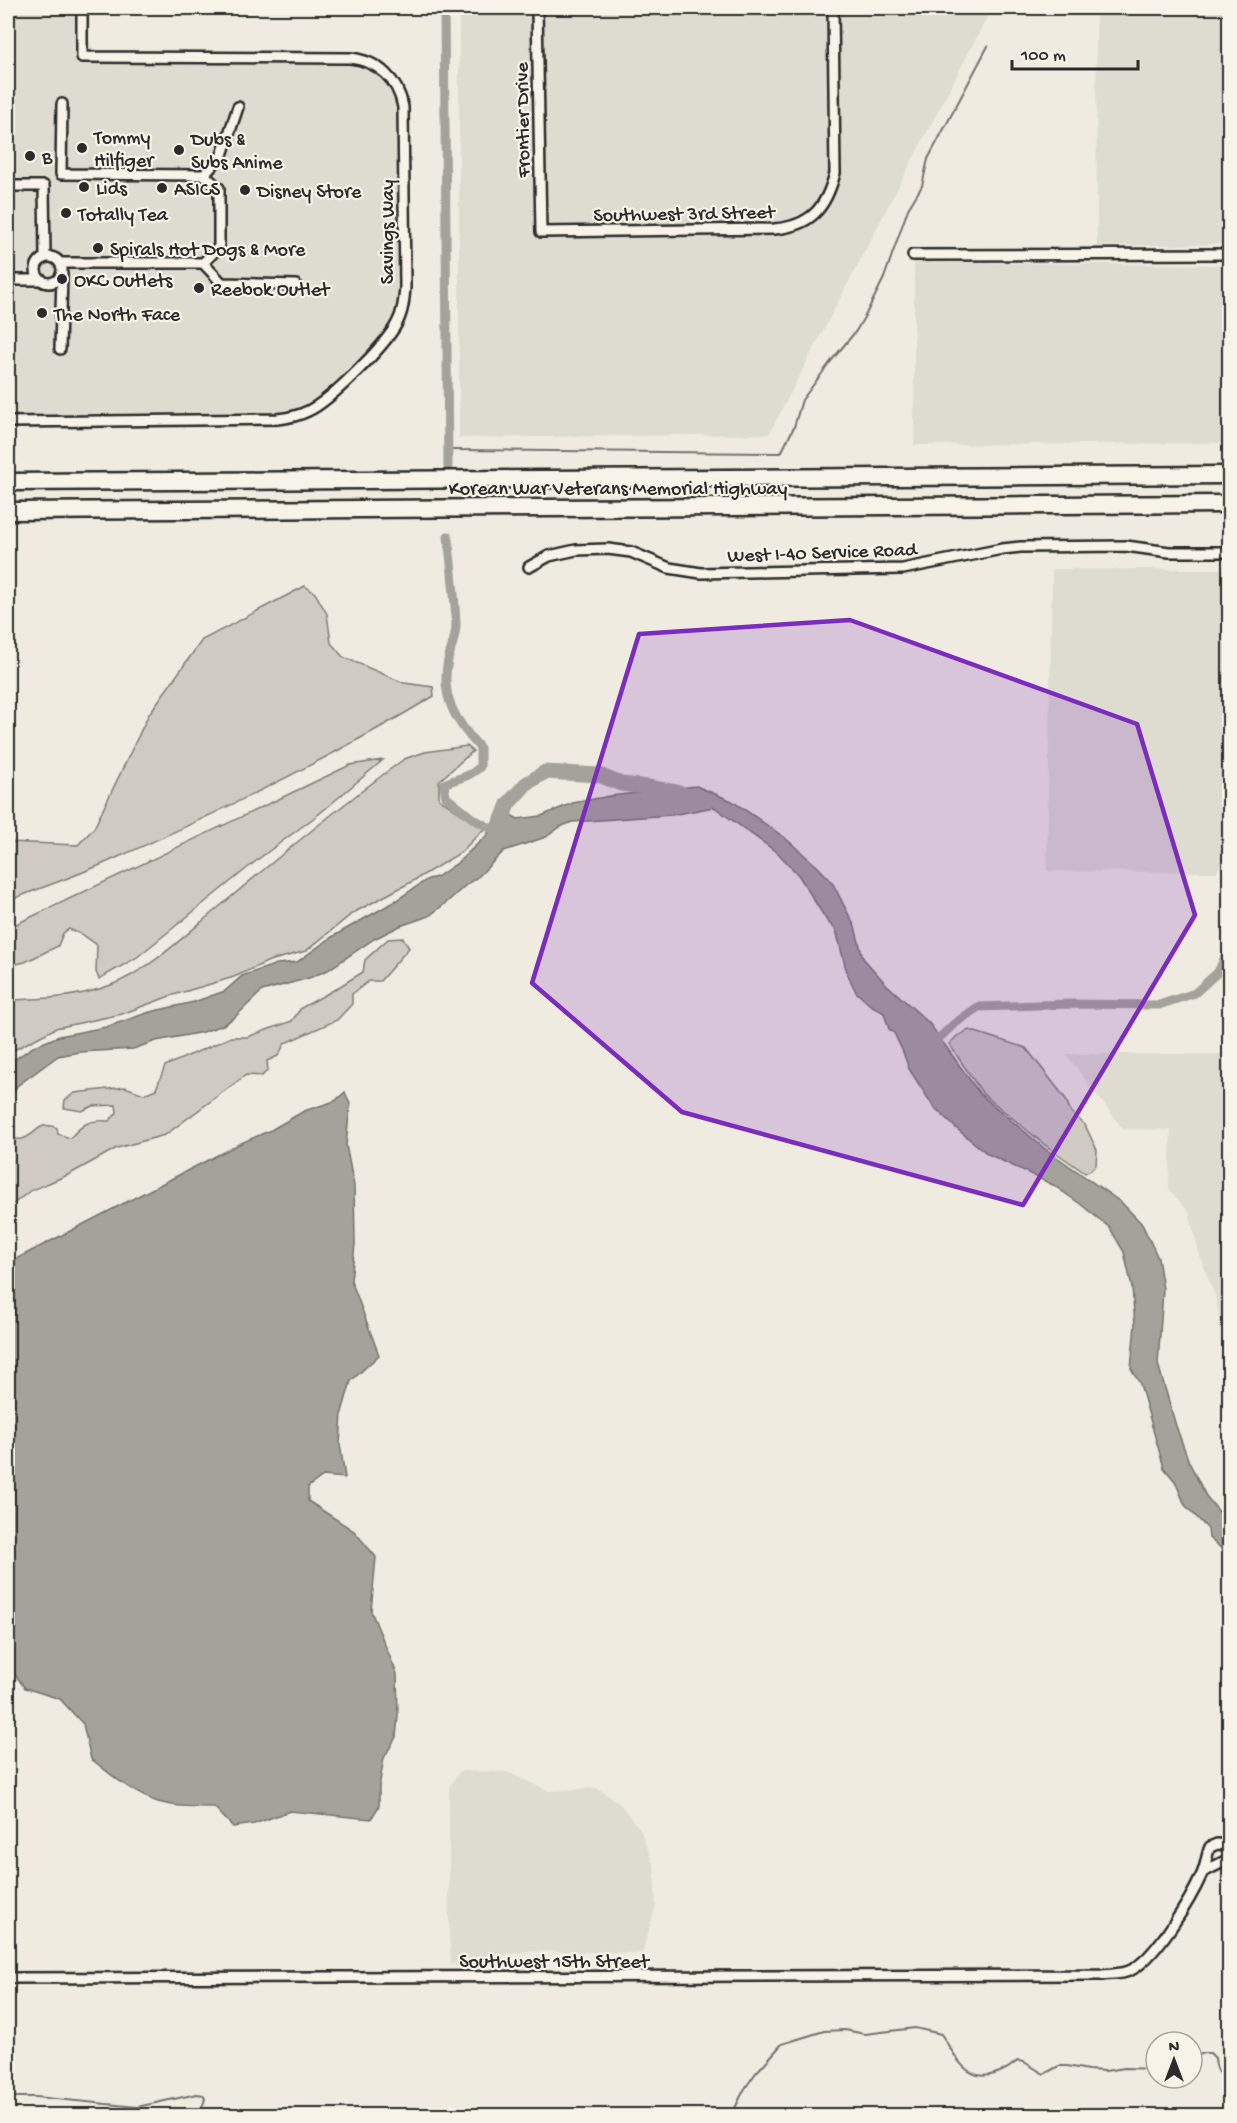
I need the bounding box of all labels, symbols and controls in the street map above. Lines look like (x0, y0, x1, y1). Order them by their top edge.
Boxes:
scale bar (1012, 33, 1138, 71)
text: 100 m (1020, 46, 1066, 67)
street label: Frontier Drive (512, 61, 537, 179)
place label: Tommy Hilfiger (93, 128, 155, 174)
place label: Dubs & Subs Anime (189, 130, 283, 176)
marker: Tommy Hilfiger (75, 141, 89, 155)
marker: Dubs & Subs Anime (172, 143, 186, 157)
place label: B (41, 148, 53, 171)
marker: B (23, 149, 37, 163)
place label: Lids (96, 179, 127, 202)
marker: Lids (77, 180, 91, 194)
place label: ASICS (174, 180, 221, 203)
street label: Savings Way (378, 180, 401, 284)
marker: ASICS (155, 181, 169, 195)
place label: Disney Store (255, 182, 362, 205)
marker: Disney Store (238, 183, 252, 197)
street label: Southwest 3rd Street (593, 202, 777, 229)
place label: Totally Tea (77, 205, 169, 228)
marker: Totally Tea (59, 206, 73, 220)
place label: Spirals Hot Dogs & More (110, 240, 306, 263)
marker: Spirals Hot Dogs & More (91, 241, 105, 255)
place label: OKC Outlets (74, 271, 173, 294)
marker: OKC Outlets (55, 272, 69, 286)
place label: Reebok Outlet (211, 280, 331, 303)
marker: Reebok Outlet (192, 281, 206, 295)
place label: The North Face (53, 305, 181, 328)
marker: The North Face (35, 306, 49, 320)
street label: Korean War Veterans Memorial Highway (449, 479, 787, 502)
street label: West I-40 Service Road (727, 540, 920, 569)
street label: Southwest 15th Street (459, 1952, 651, 1975)
north arrow (1144, 2030, 1204, 2090)
text: N (1169, 2039, 1180, 2058)

